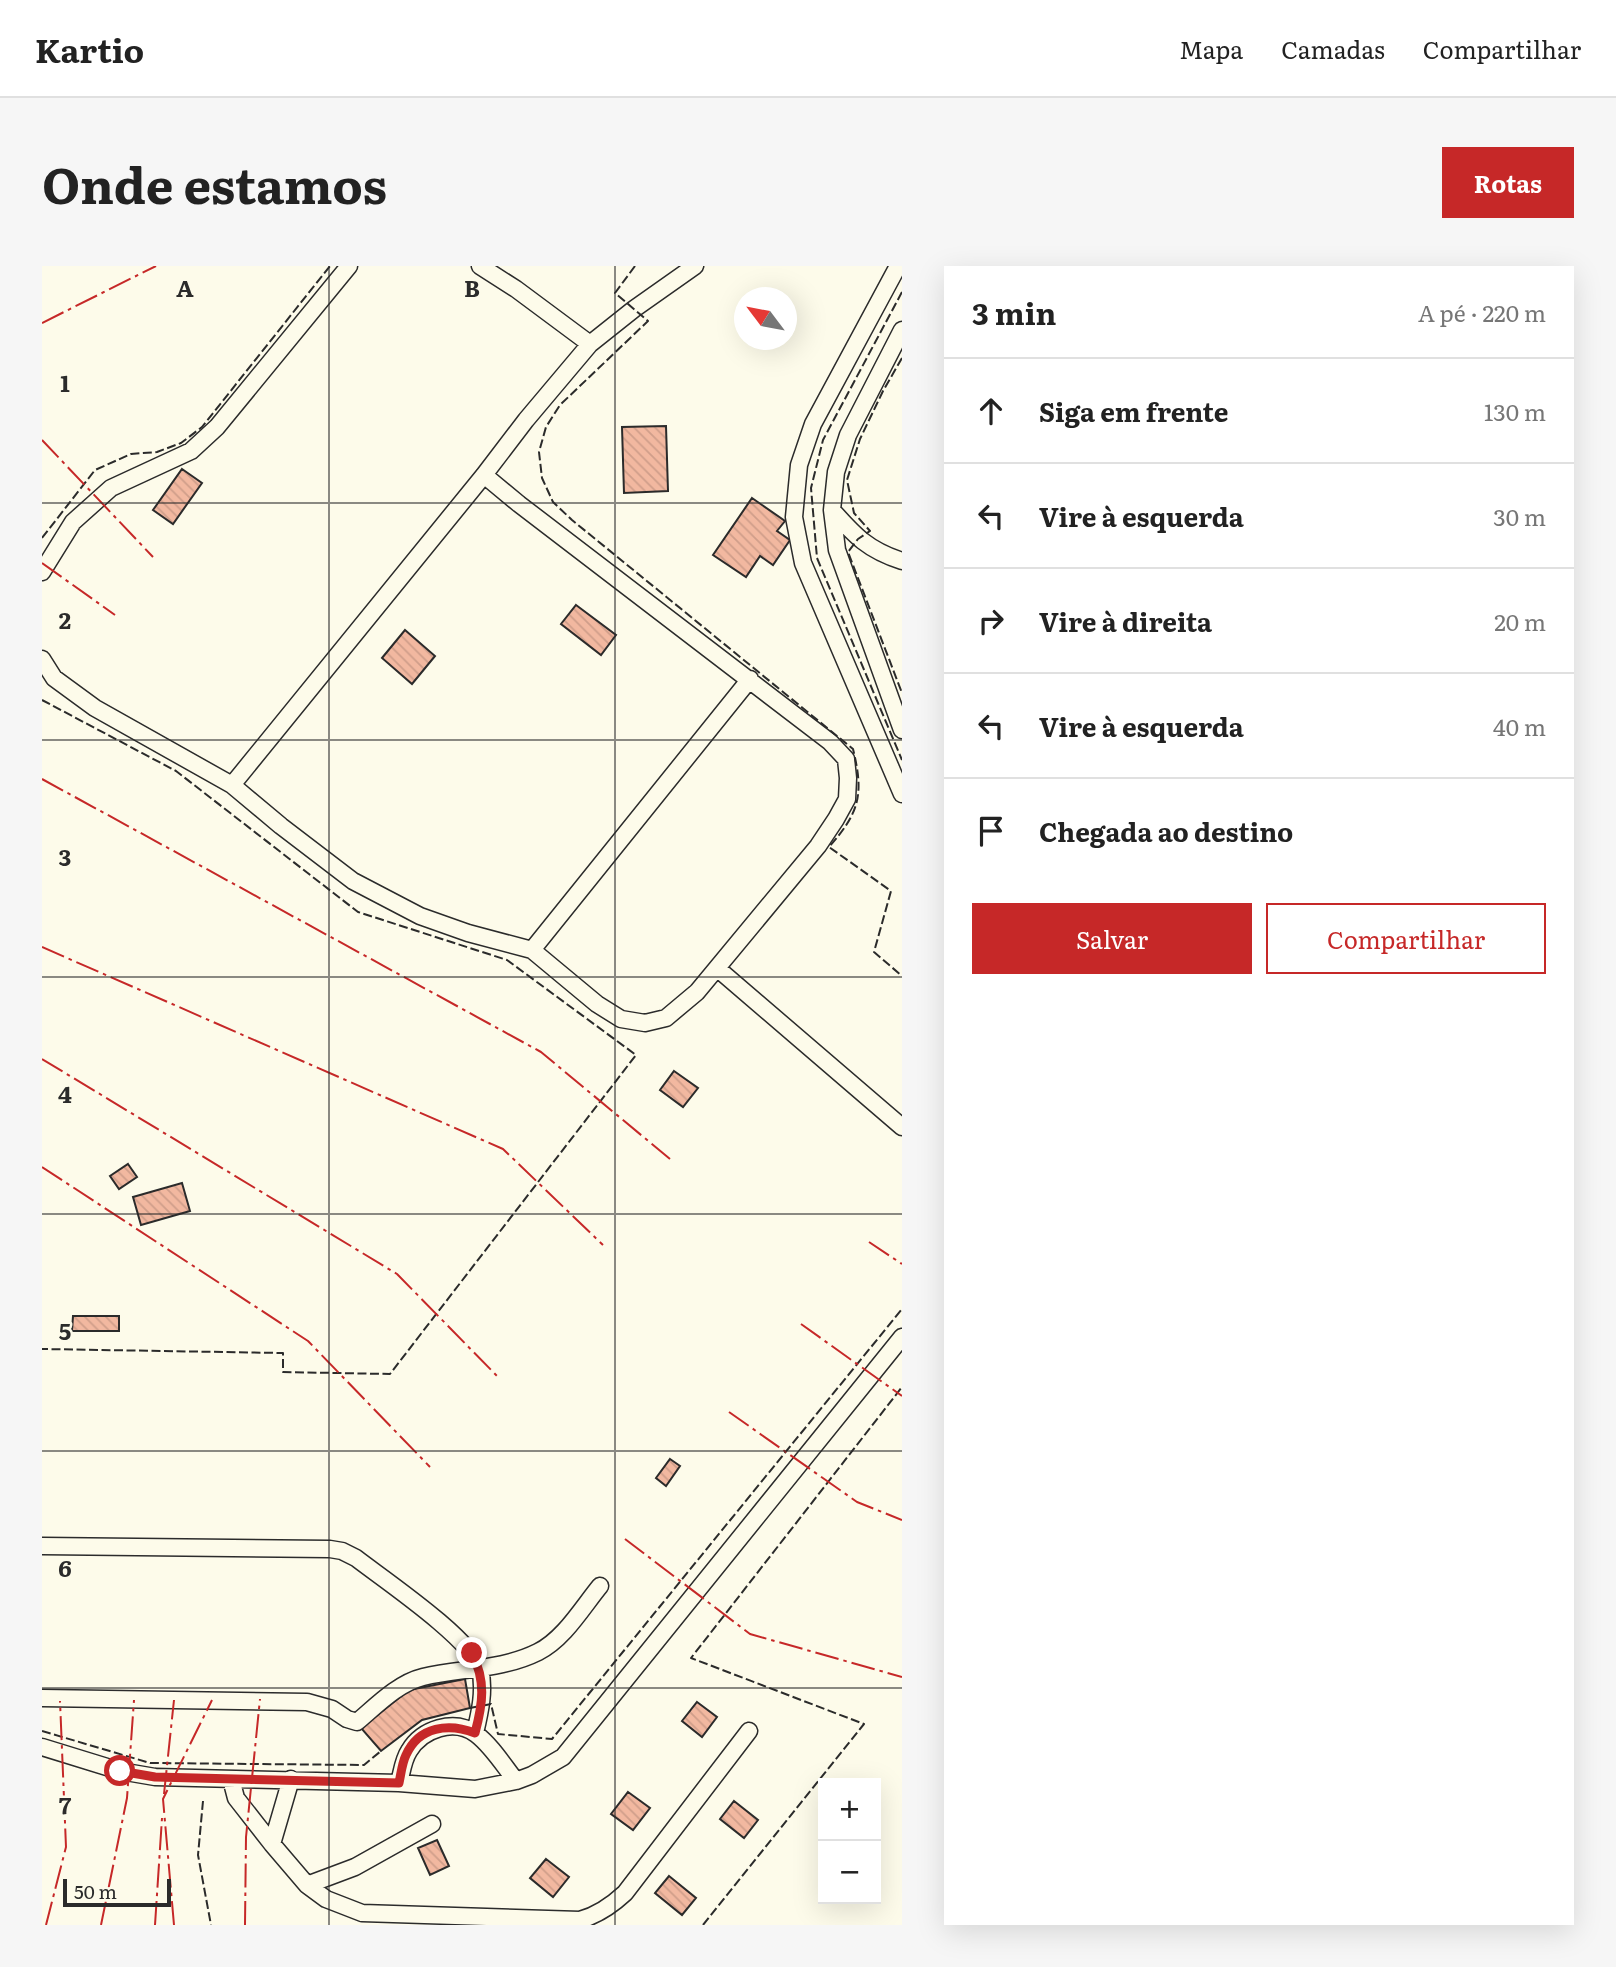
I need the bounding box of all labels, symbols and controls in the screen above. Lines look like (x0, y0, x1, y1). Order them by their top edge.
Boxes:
text: Kartio (35, 24, 144, 73)
text: Mapa (1179, 31, 1243, 66)
text: Camadas (1281, 31, 1385, 66)
text: Compartilhar (1423, 31, 1581, 66)
text: Onde estamos (42, 146, 387, 219)
button: Rotas (1442, 147, 1574, 218)
text: A (176, 270, 194, 304)
text: B (464, 270, 480, 304)
north arrow (734, 287, 797, 350)
text: 3 min (972, 290, 1056, 334)
text: A pé · 220 m (1418, 295, 1546, 329)
text: 1 (60, 365, 70, 399)
text: Siga em frente (1039, 391, 1228, 430)
icon: ahead (972, 392, 1010, 430)
text: 130 m (1484, 394, 1546, 428)
text: Vire à esquerda (1039, 496, 1244, 535)
icon: left (972, 497, 1010, 535)
text: 30 m (1493, 499, 1546, 533)
text: Vire à direita (1039, 601, 1212, 640)
text: 2 (59, 602, 71, 636)
icon: right (972, 602, 1010, 640)
text: 20 m (1494, 604, 1546, 638)
text: Vire à esquerda (1039, 706, 1244, 745)
icon: left (972, 707, 1010, 745)
text: 40 m (1493, 709, 1546, 743)
text: Chegada ao destino (1039, 811, 1293, 850)
icon: arrive (972, 812, 1010, 850)
text: 3 (59, 839, 71, 873)
button: Salvar (972, 903, 1252, 974)
button: Compartilhar (1266, 903, 1546, 974)
text: 4 (58, 1076, 72, 1110)
text: 5 (59, 1313, 71, 1347)
text: 6 (58, 1550, 72, 1584)
route end (456, 1637, 487, 1668)
route start (104, 1755, 135, 1786)
map controls (818, 1778, 881, 1904)
button: + (818, 1778, 881, 1841)
text: 7 (59, 1787, 72, 1821)
button: − (818, 1841, 881, 1904)
scale bar (63, 1876, 172, 1908)
text: 50 m (74, 1877, 117, 1905)

